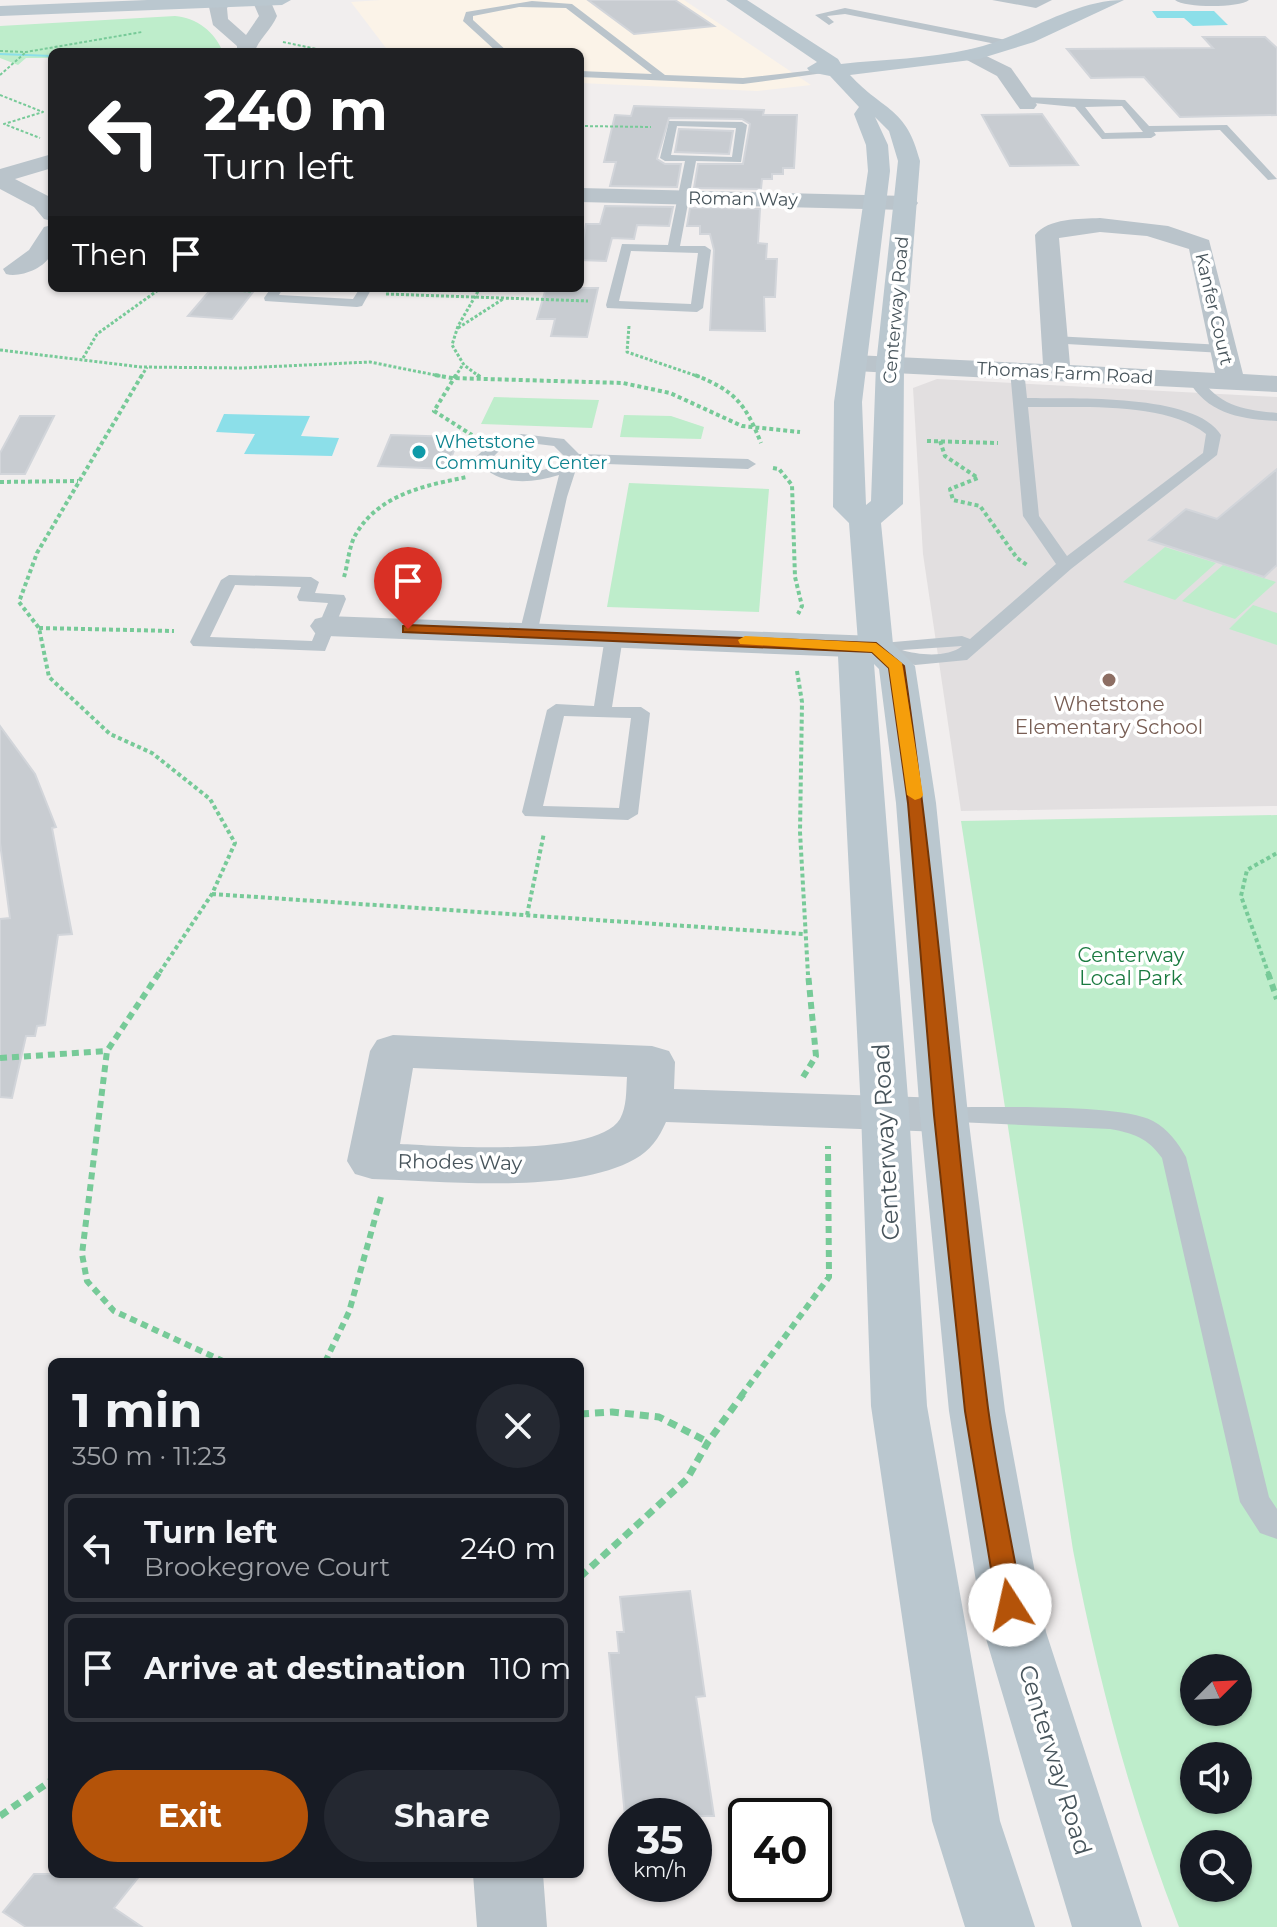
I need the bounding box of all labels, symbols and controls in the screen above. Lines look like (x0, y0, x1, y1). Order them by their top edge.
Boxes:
text: 240 m (204, 76, 388, 144)
icon: left (72, 80, 176, 184)
text: Turn left (204, 144, 355, 188)
street label: Roman Way (688, 187, 798, 211)
icon: arrive (164, 232, 208, 276)
street label: Centerway Road (879, 235, 913, 385)
text: Then (72, 236, 148, 273)
street label: Kanfer Court (1190, 251, 1238, 367)
street label: Thomas Farm Road (976, 357, 1154, 389)
place label: Whetstone Community Center (435, 431, 607, 474)
marker: Whetstone Community Center (410, 443, 428, 461)
pin (374, 547, 442, 629)
icon: arrive (386, 559, 430, 603)
marker: Whetstone Elementary School (1100, 671, 1118, 689)
place label: Whetstone Elementary School (1015, 692, 1203, 739)
park label: Centerway Local Park (1078, 943, 1185, 990)
street label: Centerway Road (866, 1043, 905, 1241)
street label: Rhodes Way (398, 1149, 523, 1175)
text: 1 min (72, 1381, 202, 1439)
button: close (476, 1384, 560, 1468)
text: 350 m · 11:23 (72, 1440, 227, 1472)
text: Turn left (144, 1514, 277, 1551)
icon: left (76, 1526, 120, 1570)
text: 240 m (460, 1530, 556, 1567)
text: Brookegrove Court (144, 1551, 390, 1583)
position arrow (968, 1563, 1052, 1647)
icon: arrive (76, 1646, 120, 1690)
text: Arrive at destination (144, 1650, 466, 1687)
text: 110 m (490, 1650, 571, 1687)
north arrow (1180, 1654, 1252, 1726)
map controls (1180, 1654, 1252, 1902)
street label: Centerway Road (1013, 1661, 1098, 1858)
button: sound (1180, 1742, 1252, 1814)
button: Exit (72, 1770, 308, 1862)
button: Share (324, 1770, 560, 1862)
speed limit sign: 40 (728, 1798, 832, 1902)
text: 35 (636, 1815, 684, 1864)
button: search (1180, 1830, 1252, 1902)
text: km/h (633, 1858, 687, 1882)

